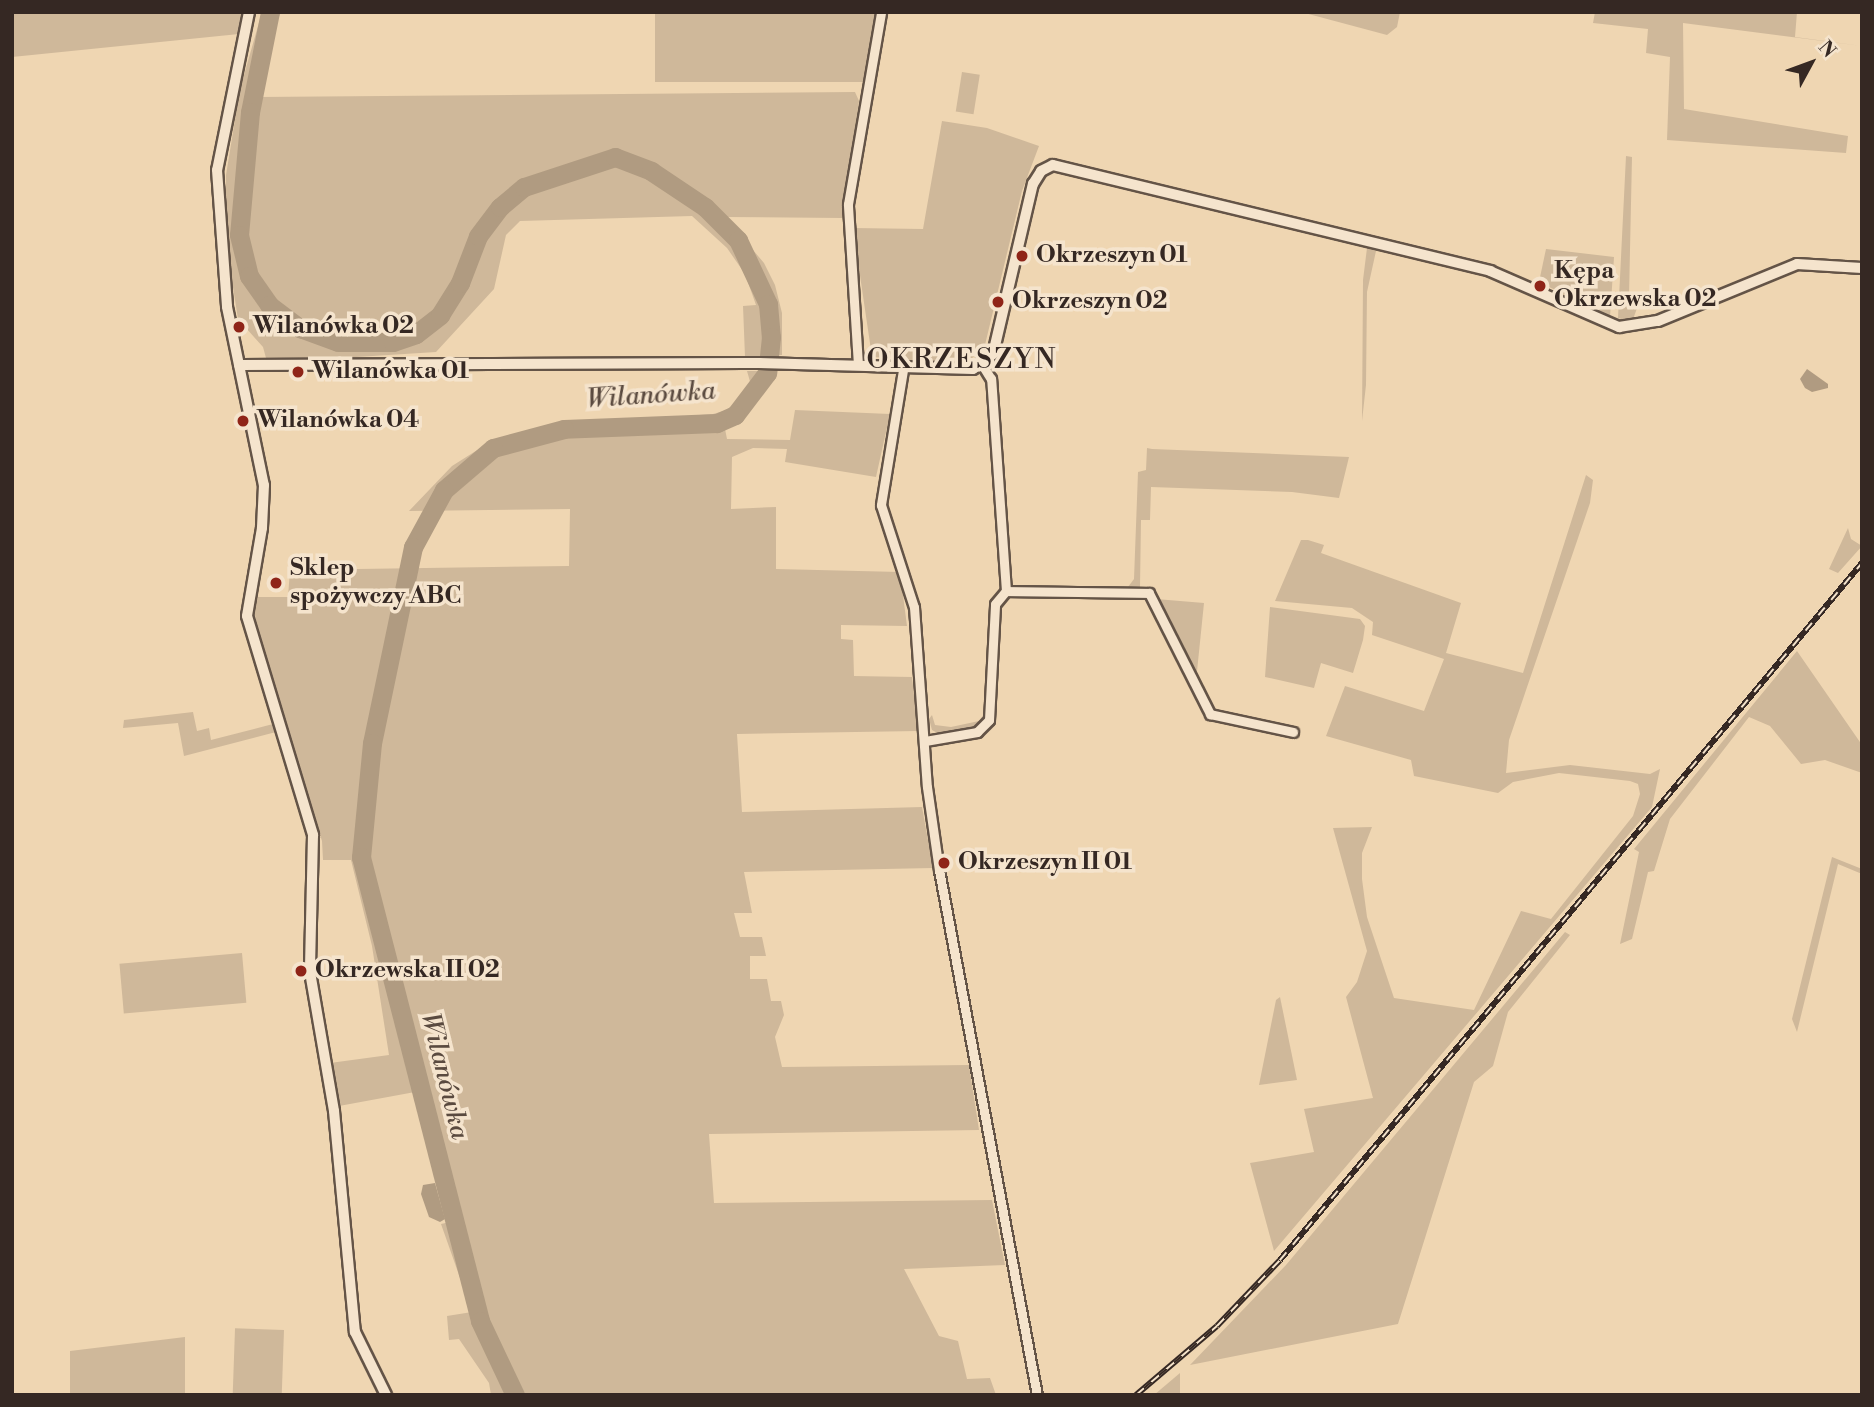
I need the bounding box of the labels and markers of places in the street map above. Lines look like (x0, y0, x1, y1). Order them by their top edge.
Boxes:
place label: Okrzeszyn 01 (1036, 242, 1188, 270)
marker: Okrzeszyn 01 (1014, 248, 1030, 264)
place label: Kępa Okrzewska 02 (1554, 258, 1716, 314)
marker: Kępa Okrzewska 02 (1532, 278, 1548, 294)
place label: Okrzeszyn 02 (1012, 288, 1168, 316)
marker: Okrzeszyn 02 (990, 294, 1006, 310)
place label: Wilanówka 02 (253, 313, 414, 341)
marker: Wilanówka 02 (231, 319, 247, 335)
place label: Wilanówka 01 (312, 358, 469, 386)
marker: Wilanówka 01 (290, 364, 306, 380)
place label: Wilanówka 04 (257, 407, 419, 435)
marker: Wilanówka 04 (235, 413, 251, 429)
place label: Sklep spożywczy ABC (290, 555, 461, 611)
marker: Sklep spożywczy ABC (268, 575, 284, 591)
place label: Okrzeszyn II 01 (958, 849, 1132, 877)
marker: Okrzeszyn II 01 (936, 855, 952, 871)
place label: Okrzewska II 02 (315, 957, 500, 985)
marker: Okrzewska II 02 (293, 963, 309, 979)

